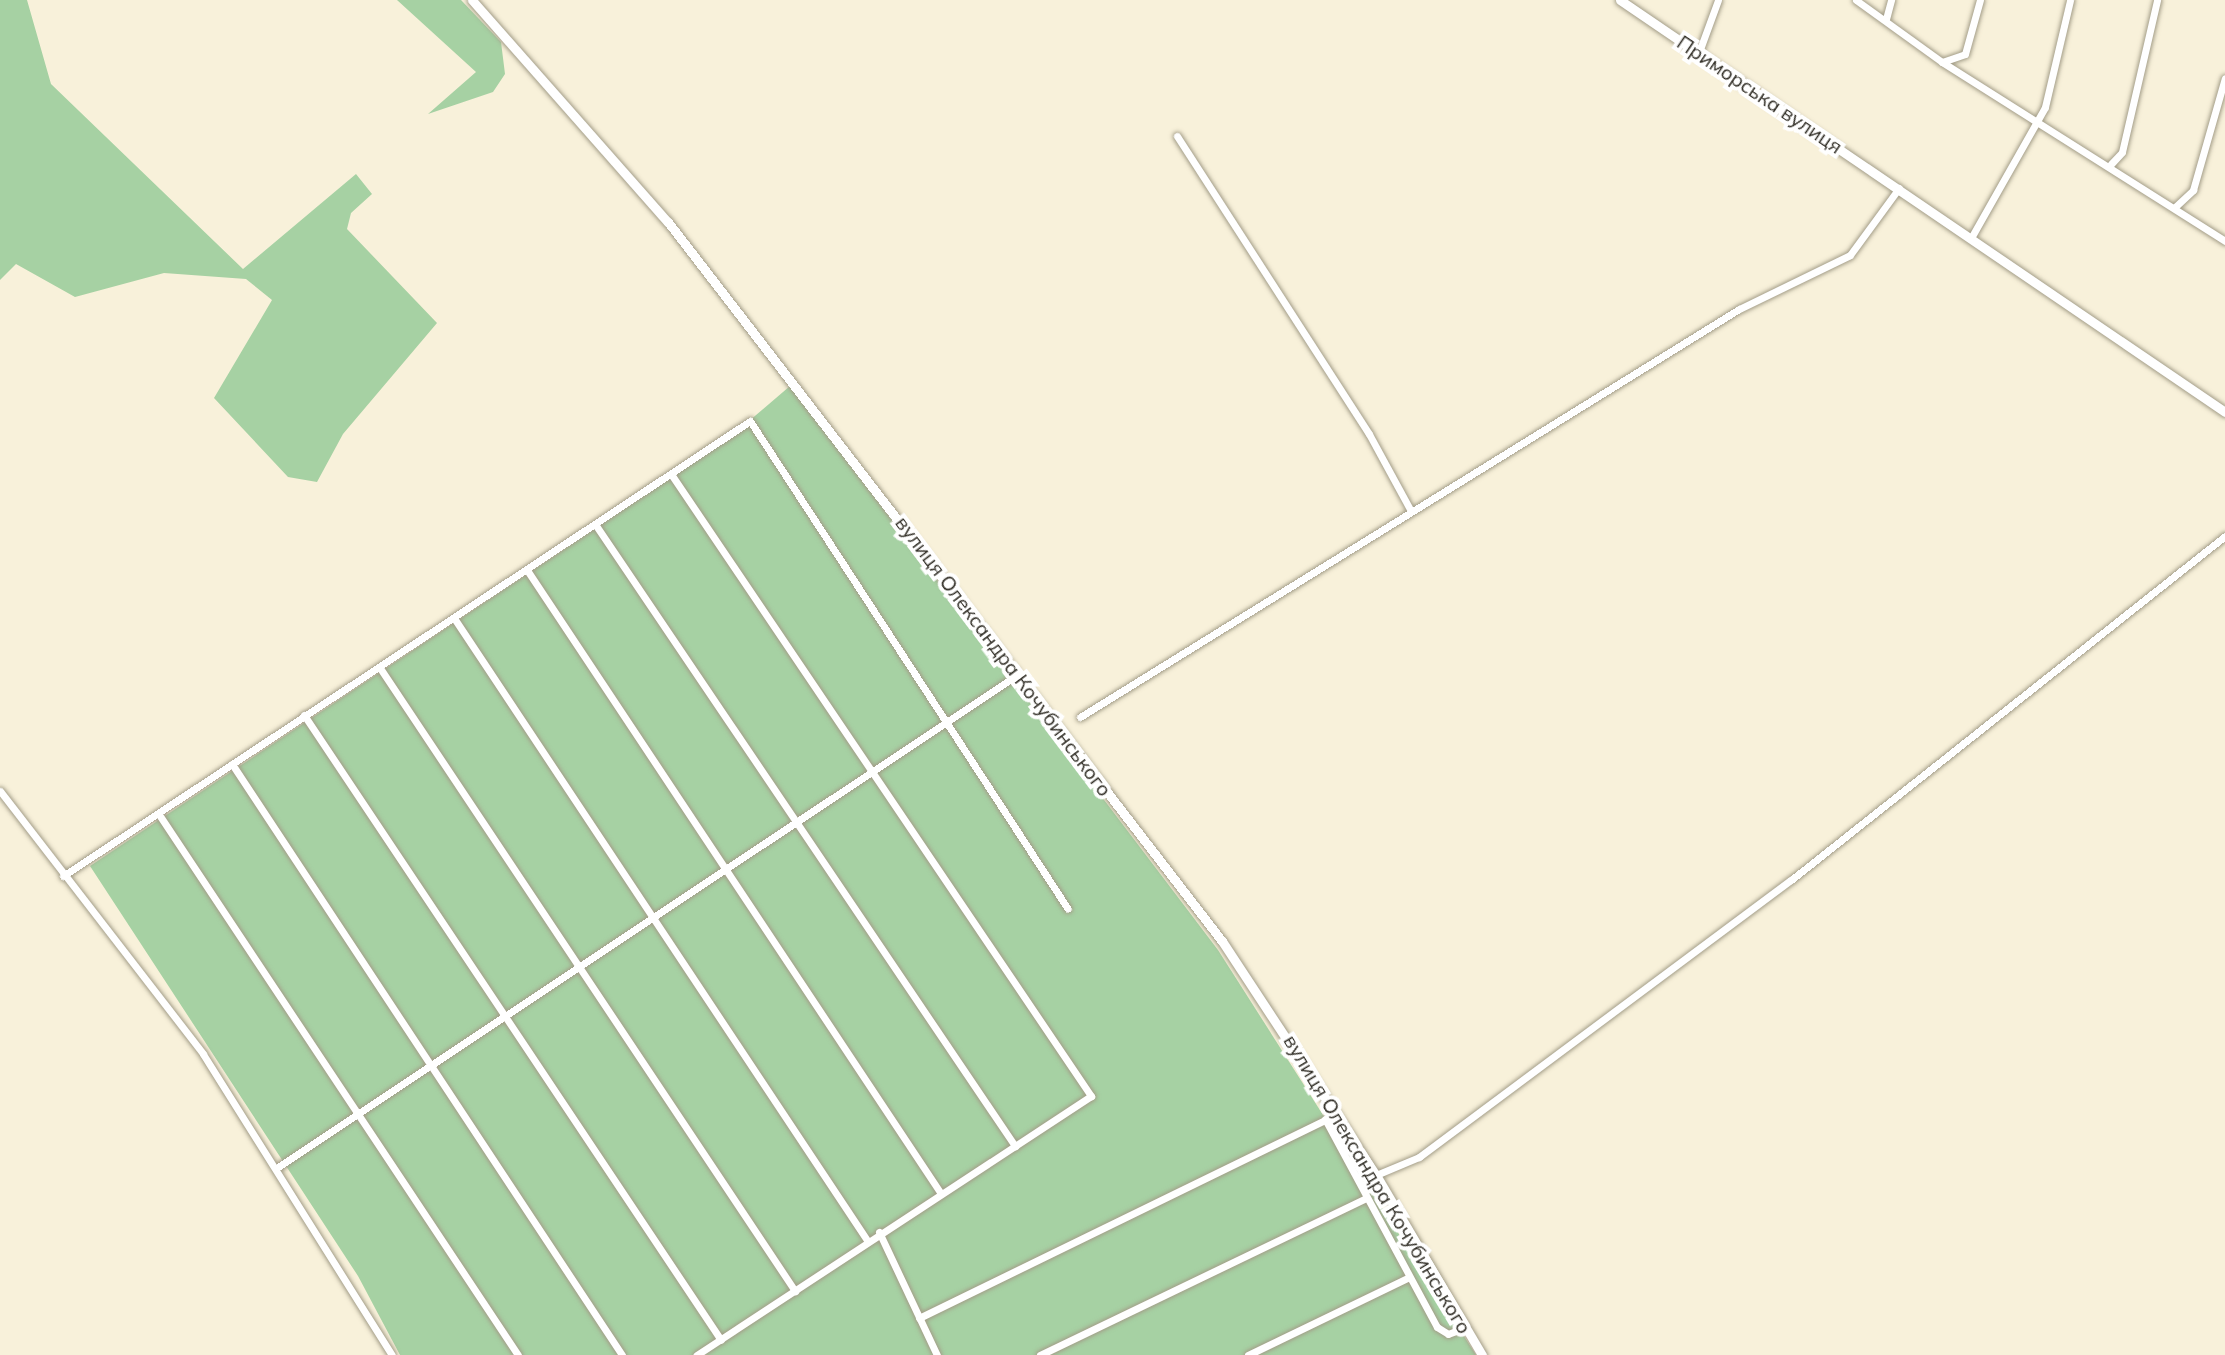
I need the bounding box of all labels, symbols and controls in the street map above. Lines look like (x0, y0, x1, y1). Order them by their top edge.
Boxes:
street label: Приморська вулиця (1673, 30, 1847, 158)
street label: вулиця Олександра Кочубинського (891, 511, 1117, 801)
street label: вулиця Олександра Кочубинського (1279, 1030, 1477, 1338)

